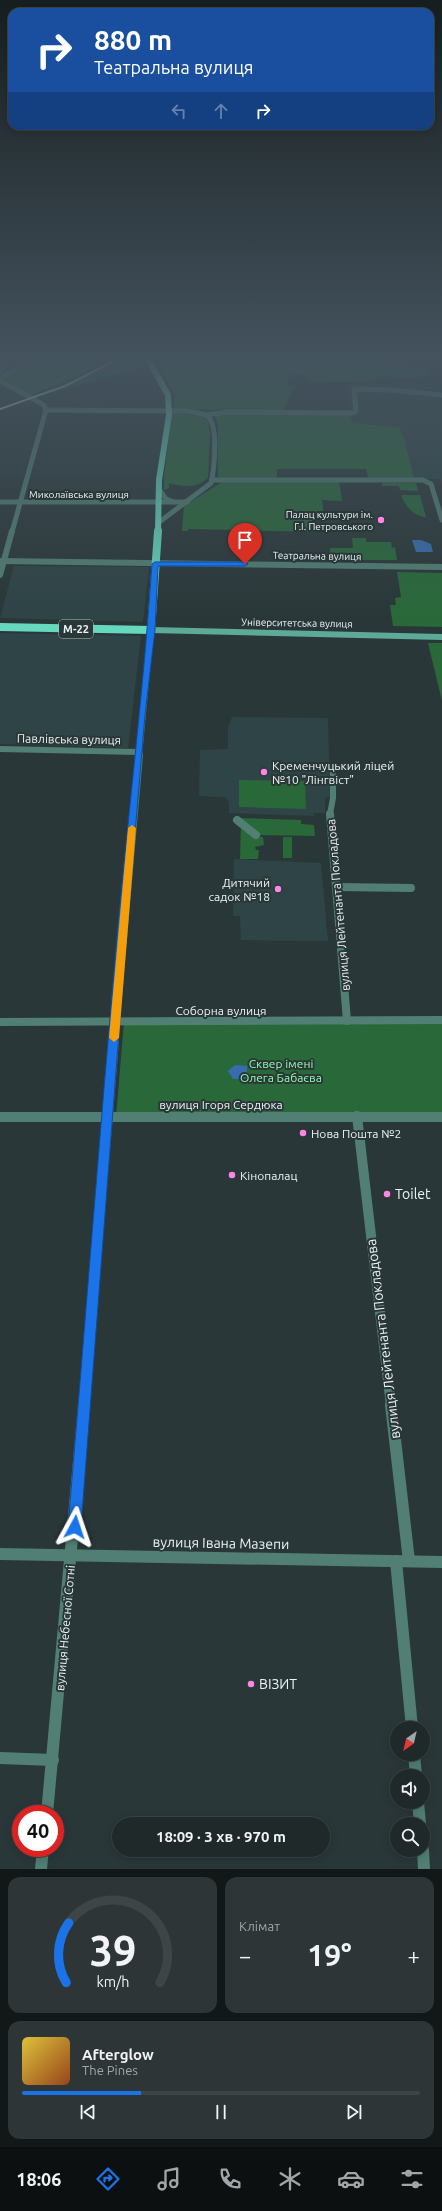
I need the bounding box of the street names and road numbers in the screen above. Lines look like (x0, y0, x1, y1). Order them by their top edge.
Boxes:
street label: Миколаївська вулиця (29, 489, 129, 500)
street label: Театральна вулиця (273, 550, 361, 562)
street label: Університетська вулиця (241, 617, 353, 629)
road number: М-22 (59, 620, 93, 638)
street label: Павлівська вулиця (17, 732, 121, 746)
street label: вулиця Лейтенанта Покладова (324, 818, 352, 992)
street label: Соборна вулиця (175, 1004, 267, 1017)
street label: вулиця Ігоря Сердюка (159, 1098, 283, 1111)
street label: вулиця Лейтенанта Покладова (363, 1238, 403, 1440)
street label: вулиця Івана Мазепи (152, 1534, 290, 1552)
street label: вулиця Небесної Сотні (53, 1565, 77, 1691)

